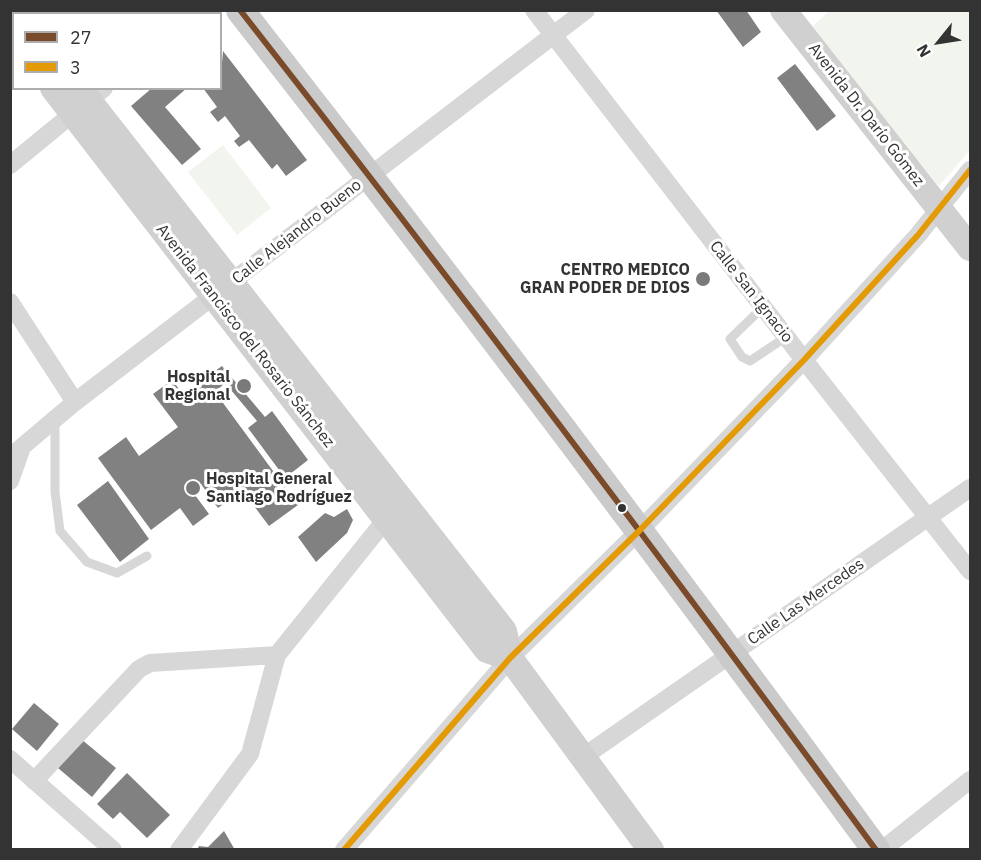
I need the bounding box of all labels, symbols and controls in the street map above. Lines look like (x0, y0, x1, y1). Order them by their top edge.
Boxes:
legend (12, 12, 222, 90)
north arrow (909, 12, 969, 72)
text: 27 (70, 26, 92, 49)
street label: Avenida Dr. Darío Gómez (804, 39, 928, 191)
text: N (912, 41, 935, 61)
text: 3 (70, 56, 81, 79)
street label: Calle Alejandro Bueno (228, 176, 366, 288)
street label: Avenida Francisco del Rosario Sánchez (152, 221, 338, 451)
street label: Calle San Ignacio (705, 237, 797, 347)
place label: CENTRO MEDICO GRAN PODER DE DIOS (520, 260, 690, 298)
marker: CENTRO MEDICO GRAN PODER DE DIOS (694, 270, 712, 288)
place label: Hospital Regional (165, 367, 230, 405)
marker: Hospital Regional (235, 377, 253, 395)
place label: Hospital General Santiago Rodríguez (206, 469, 352, 507)
marker: Hospital General Santiago Rodríguez (184, 479, 202, 497)
unlabelled marker (616, 502, 628, 514)
street label: Calle Las Mercedes (744, 555, 868, 649)

